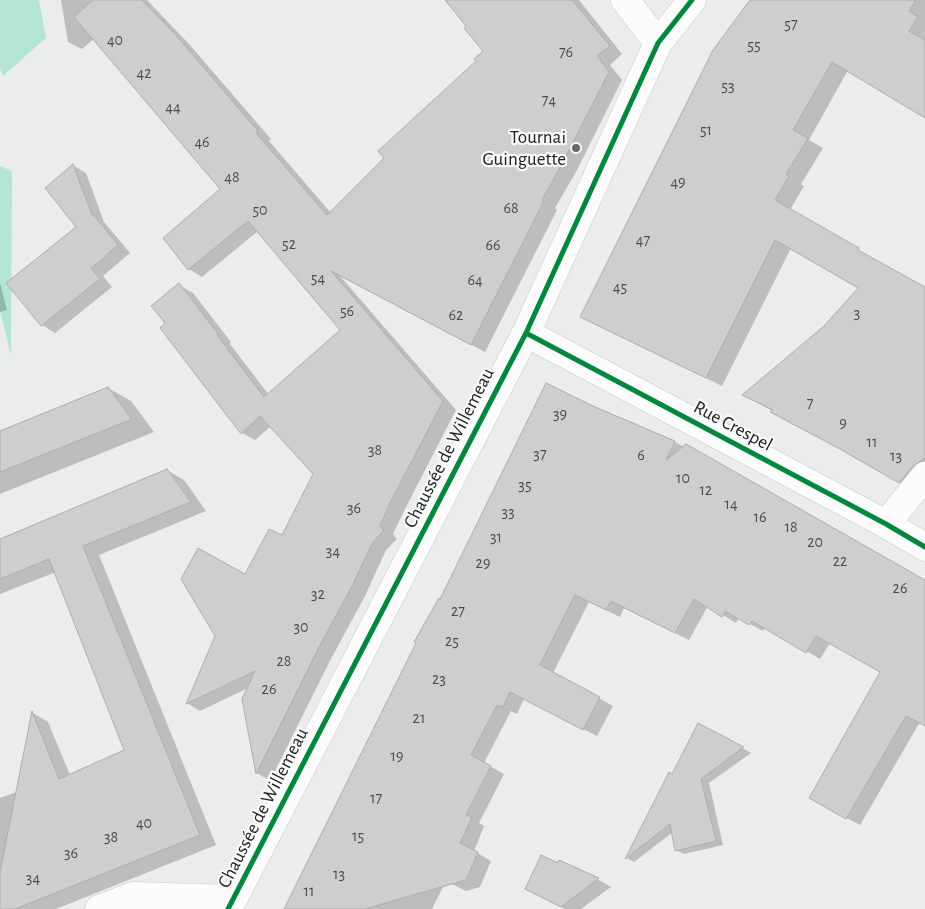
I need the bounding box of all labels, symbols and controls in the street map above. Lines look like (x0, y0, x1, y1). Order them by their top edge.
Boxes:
house number: 57 (784, 14, 798, 34)
house number: 40 (107, 30, 123, 50)
house number: 55 (747, 35, 761, 55)
house number: 76 (559, 42, 573, 62)
house number: 42 (137, 63, 151, 83)
house number: 53 (721, 76, 735, 96)
house number: 74 (542, 90, 556, 110)
house number: 44 (165, 97, 181, 117)
house number: 51 (700, 120, 712, 140)
place label: Tournai Guinguette (483, 126, 566, 170)
house number: 46 (194, 132, 210, 152)
marker: Tournai Guinguette (570, 142, 582, 154)
house number: 48 (224, 167, 240, 187)
house number: 49 (670, 172, 686, 192)
house number: 68 (503, 198, 519, 218)
house number: 50 (252, 200, 268, 220)
house number: 47 (636, 230, 650, 250)
house number: 52 (282, 234, 296, 254)
house number: 66 (485, 235, 501, 255)
house number: 54 (311, 268, 325, 288)
house number: 64 (467, 270, 483, 290)
house number: 45 (613, 277, 627, 297)
house number: 56 (340, 301, 354, 321)
house number: 3 (854, 303, 860, 323)
house number: 62 (449, 305, 463, 325)
street label: Chaussée de Willemeau (399, 364, 499, 532)
house number: 7 (807, 393, 813, 413)
street label: Rue Crespel (690, 396, 776, 456)
house number: 39 (553, 404, 567, 424)
house number: 9 (839, 413, 847, 433)
house number: 11 (866, 432, 878, 452)
house number: 38 (368, 440, 382, 460)
house number: 37 (533, 444, 547, 464)
house number: 6 (637, 445, 645, 465)
house number: 13 (890, 446, 902, 466)
house number: 10 (676, 468, 690, 488)
house number: 35 (518, 475, 532, 495)
house number: 12 (700, 480, 712, 500)
house number: 14 (724, 494, 738, 514)
house number: 36 (347, 498, 361, 518)
house number: 33 (501, 502, 515, 522)
house number: 16 (753, 507, 767, 527)
house number: 18 (784, 517, 798, 537)
house number: 31 (490, 527, 502, 547)
house number: 20 (807, 532, 823, 552)
house number: 34 (326, 541, 340, 561)
house number: 22 (833, 551, 847, 571)
house number: 29 (476, 553, 490, 573)
house number: 26 (893, 578, 907, 598)
house number: 32 (311, 584, 325, 604)
house number: 27 (451, 601, 465, 621)
house number: 30 (293, 617, 309, 637)
house number: 25 (445, 631, 459, 651)
house number: 28 (277, 651, 291, 671)
house number: 23 (432, 669, 446, 689)
house number: 26 (262, 679, 276, 699)
house number: 21 (413, 708, 425, 728)
street label: Chaussée de Willemeau (213, 724, 313, 892)
house number: 19 (390, 746, 404, 766)
house number: 17 (370, 788, 382, 808)
house number: 40 (136, 813, 152, 833)
house number: 15 (352, 826, 364, 846)
house number: 38 (104, 827, 118, 847)
house number: 36 (64, 843, 78, 863)
house number: 13 (333, 864, 345, 884)
house number: 34 (26, 868, 40, 888)
house number: 11 (303, 881, 315, 901)

